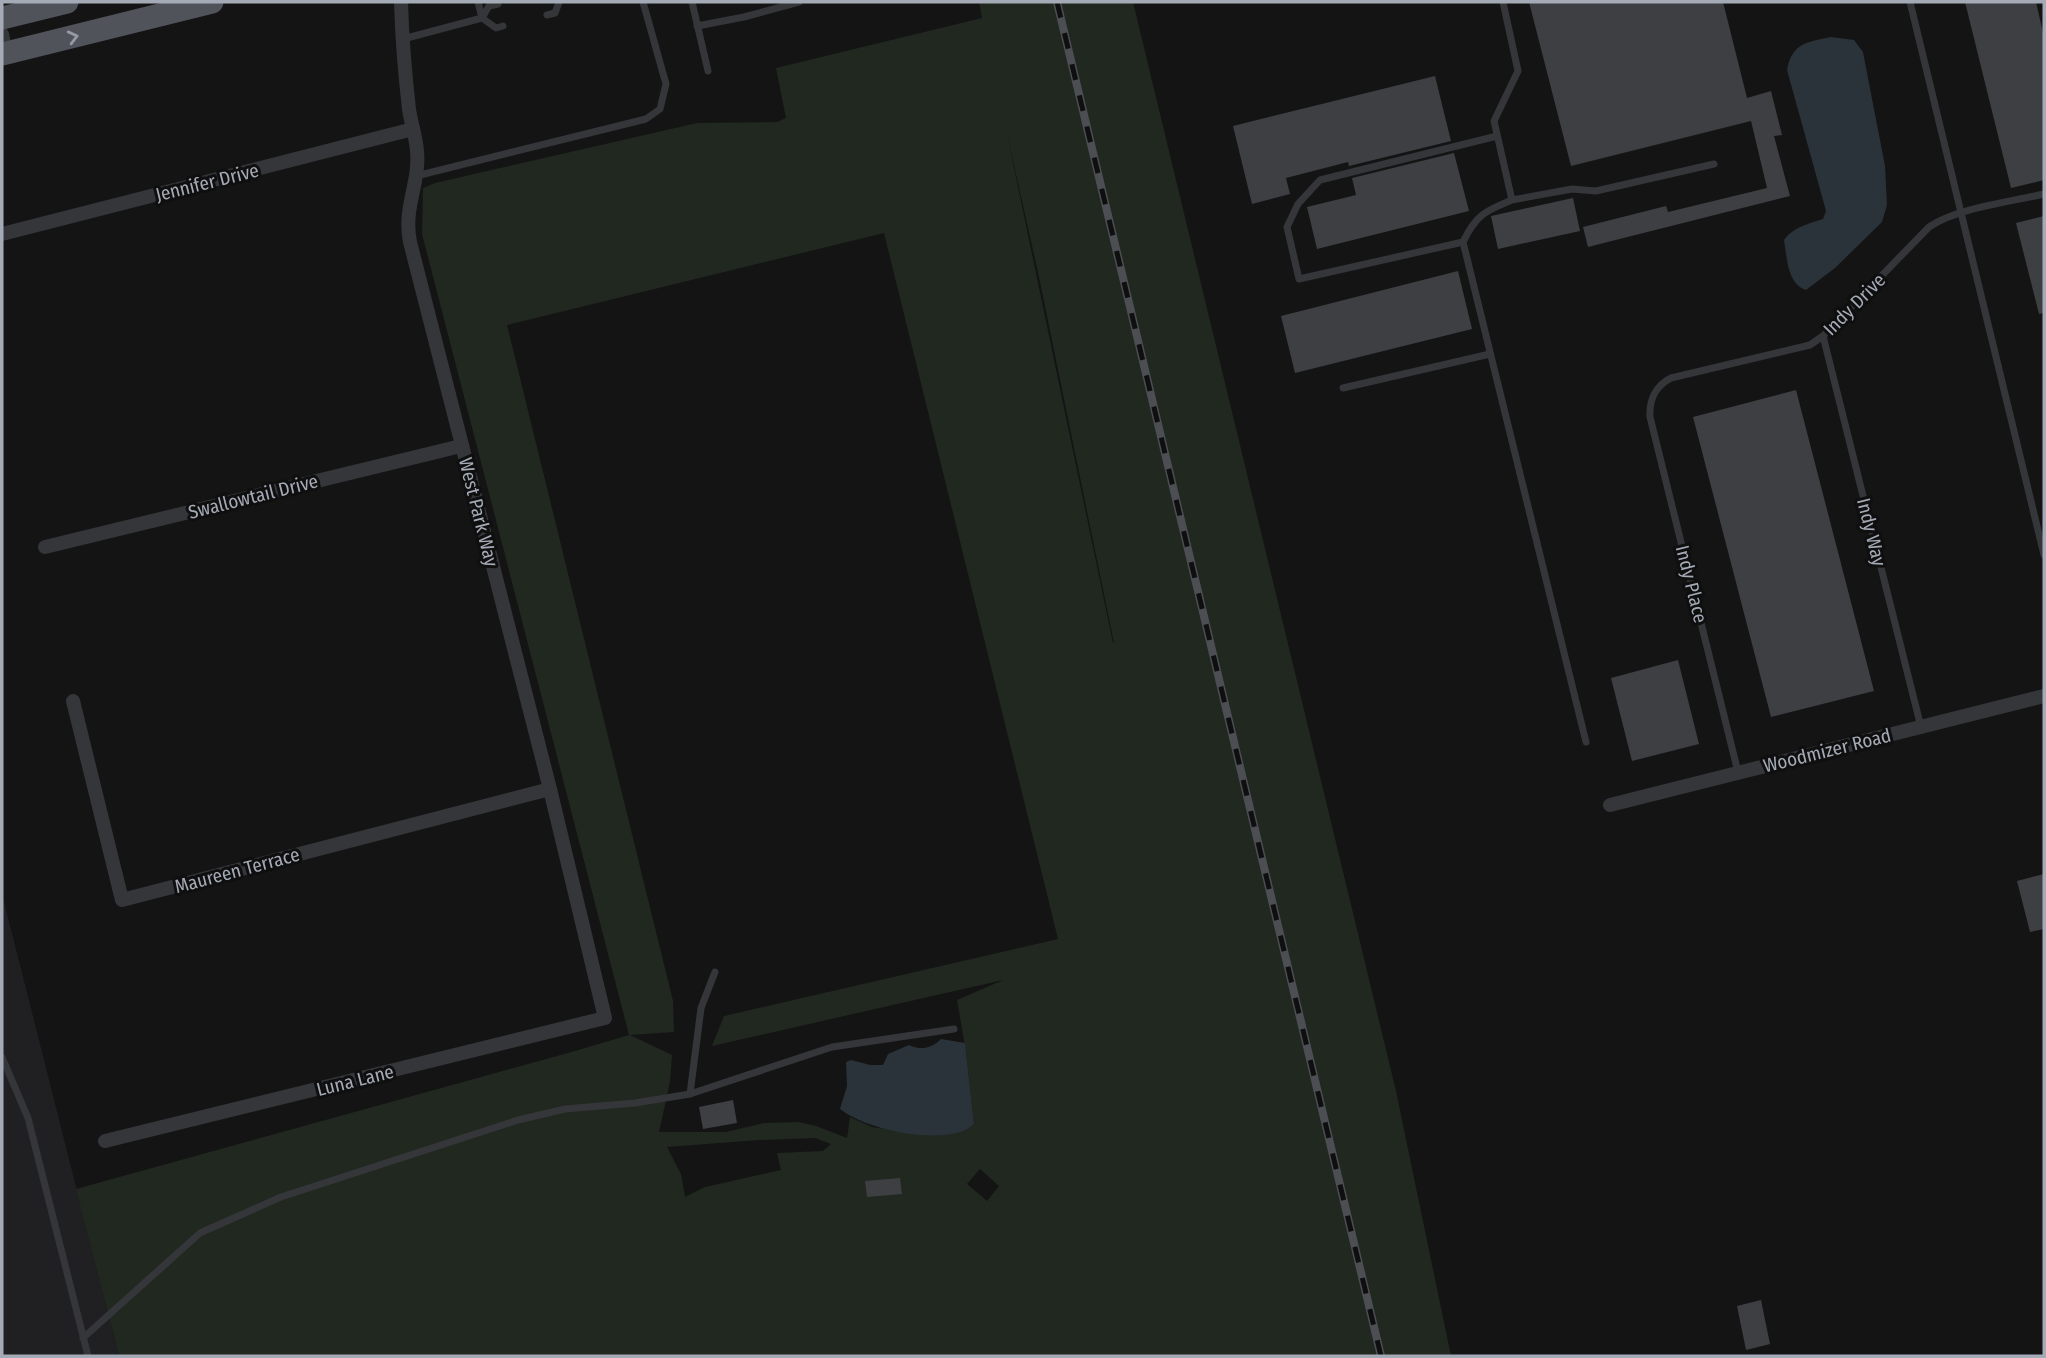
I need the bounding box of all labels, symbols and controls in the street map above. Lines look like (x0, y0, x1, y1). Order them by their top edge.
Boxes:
one-way arrow (66, 31, 78, 45)
street label: Jennifer Drive (153, 159, 261, 206)
street label: Indy Drive (1819, 269, 1890, 340)
street label: West Park Way (454, 455, 503, 570)
street label: Swallowtail Drive (186, 469, 320, 524)
street label: Indy Way (1852, 496, 1891, 569)
street label: Indy Place (1671, 543, 1712, 625)
street label: Woodmizer Road (1761, 723, 1893, 777)
street label: Maureen Terrace (172, 843, 302, 898)
street label: Luna Lane (314, 1060, 396, 1101)

